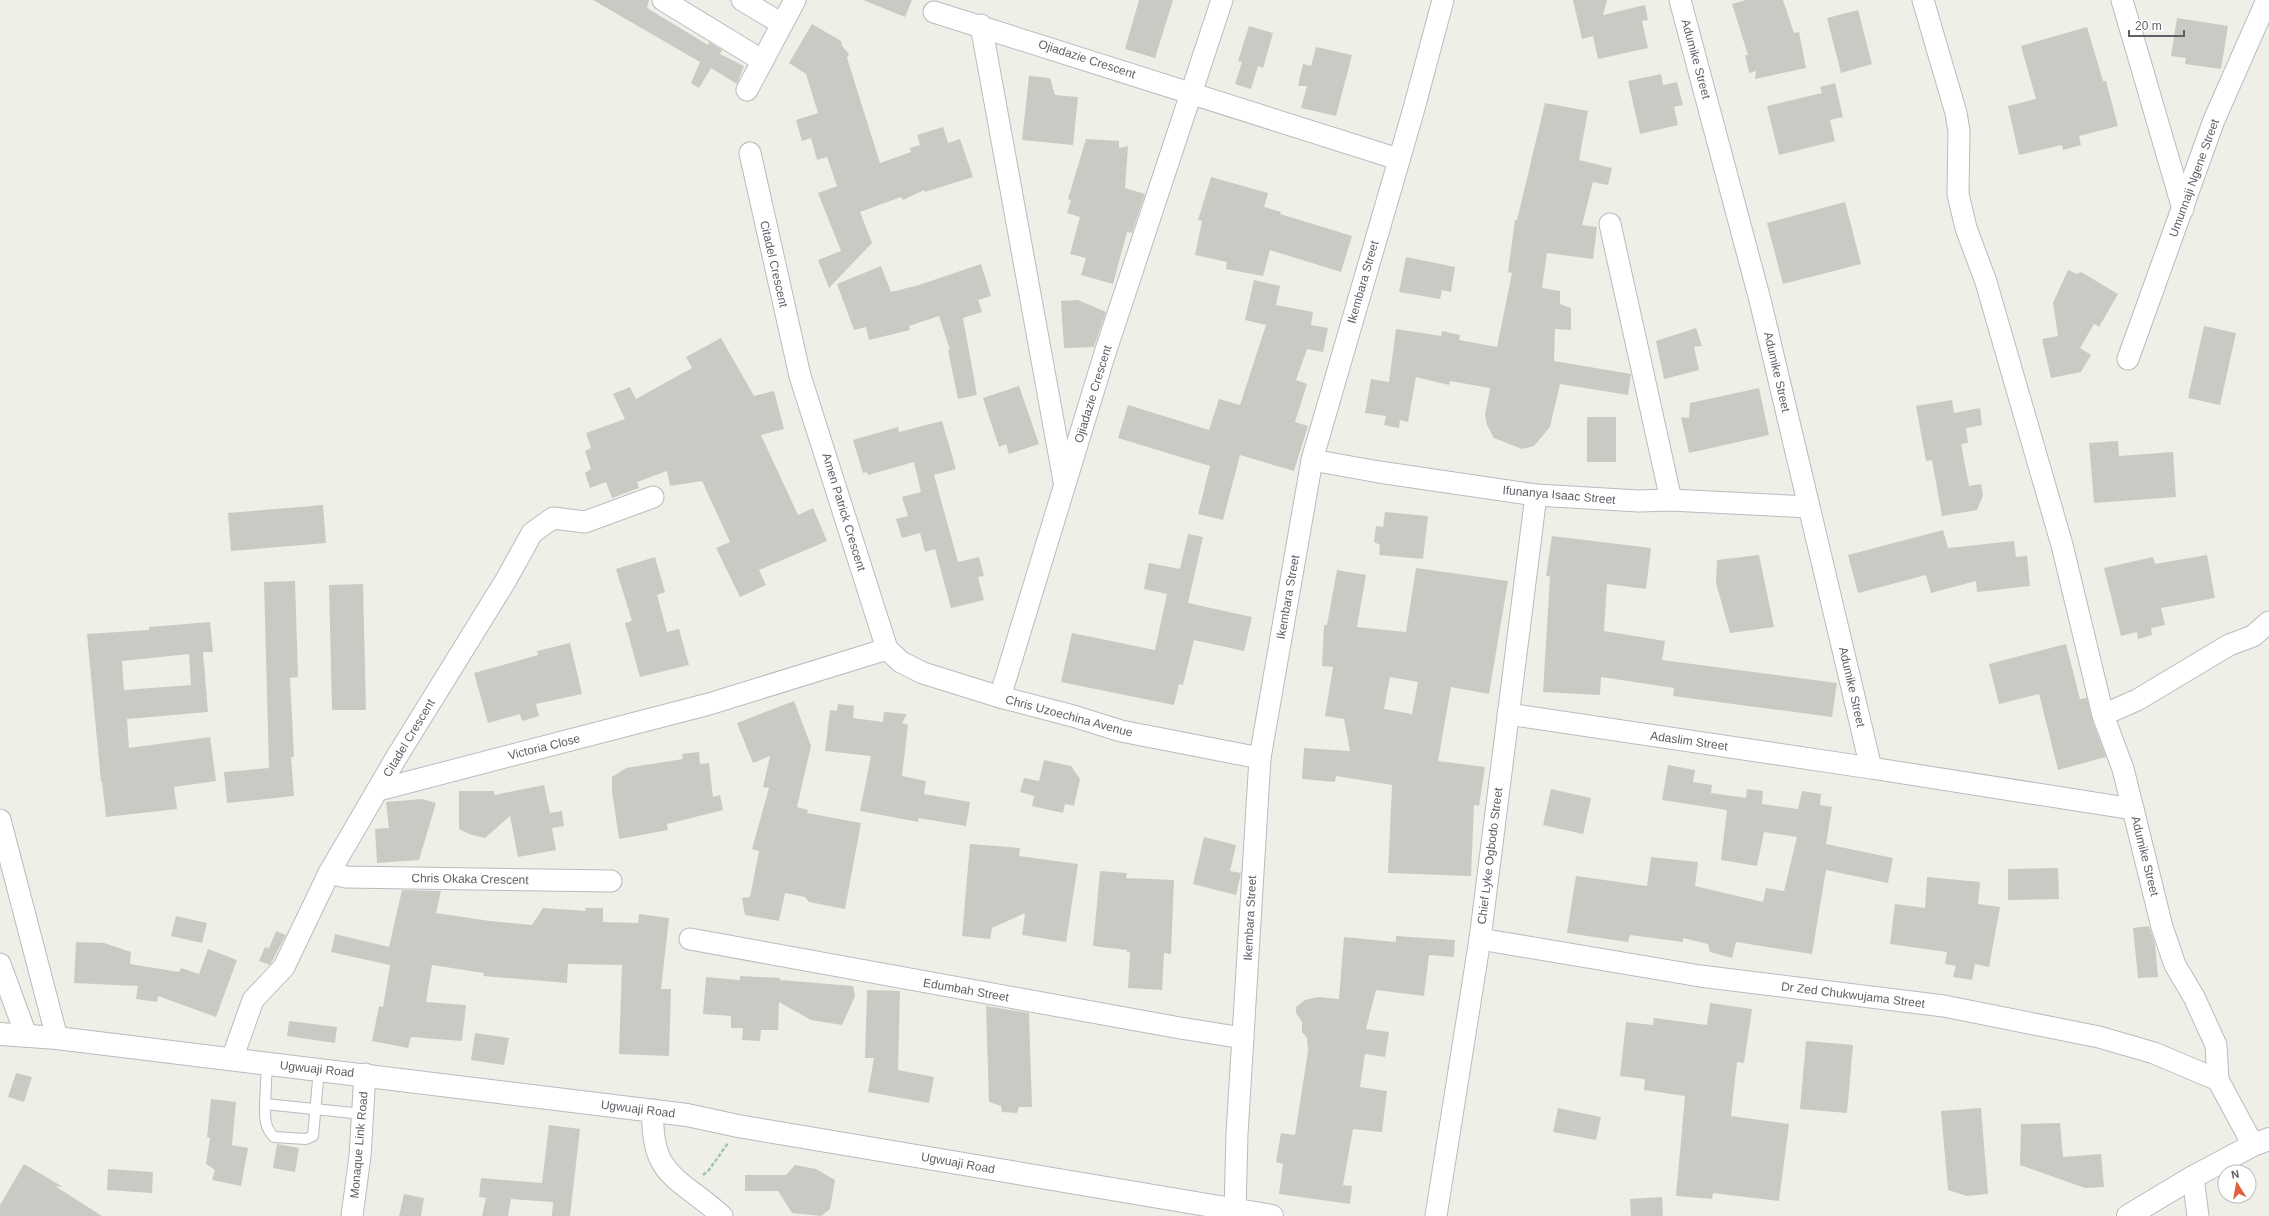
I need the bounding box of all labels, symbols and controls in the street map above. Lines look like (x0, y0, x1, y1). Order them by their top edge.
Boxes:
scale bar (2129, 12, 2184, 38)
street label: Adumike Street (1679, 18, 1714, 101)
text: 20 m (2135, 19, 2162, 33)
street label: Ojiadazie Crescent (1037, 37, 1138, 82)
street label: Umunnaji Ngene Street (2166, 116, 2222, 239)
street label: Citadel Crescent (757, 219, 791, 309)
street label: Ikembara Street (1345, 238, 1382, 325)
street label: Adumike Street (1761, 330, 1793, 414)
street label: Ojiadazie Crescent (1071, 343, 1115, 445)
street label: Amen Patrick Crescent (819, 451, 869, 573)
street label: Ifunanya Isaac Street (1502, 483, 1617, 507)
street label: Ikembara Street (1274, 553, 1302, 640)
street label: Adumike Street (1836, 645, 1868, 729)
street label: Chris Uzoechina Avenue (1004, 692, 1134, 740)
street label: Citadel Crescent (380, 696, 438, 780)
street label: Adaslim Street (1649, 729, 1729, 753)
street label: Victoria Close (506, 731, 582, 763)
street label: Chief Lyke Ogbodo Street (1475, 786, 1505, 925)
street label: Adumike Street (2128, 815, 2162, 898)
street label: Chris Okaka Crescent (411, 871, 529, 887)
street label: Ikembara Street (1241, 874, 1259, 961)
street label: Edumbah Street (922, 976, 1011, 1005)
street label: Dr Zed Chukwujama Street (1780, 979, 1926, 1011)
street label: Ugwuaji Road (279, 1058, 355, 1080)
street label: Monaque Link Road (347, 1091, 371, 1199)
street label: Ugwuaji Road (600, 1097, 676, 1121)
street label: Ugwuaji Road (920, 1150, 996, 1176)
north arrow (2217, 1164, 2257, 1204)
text: N (2230, 1168, 2240, 1181)

